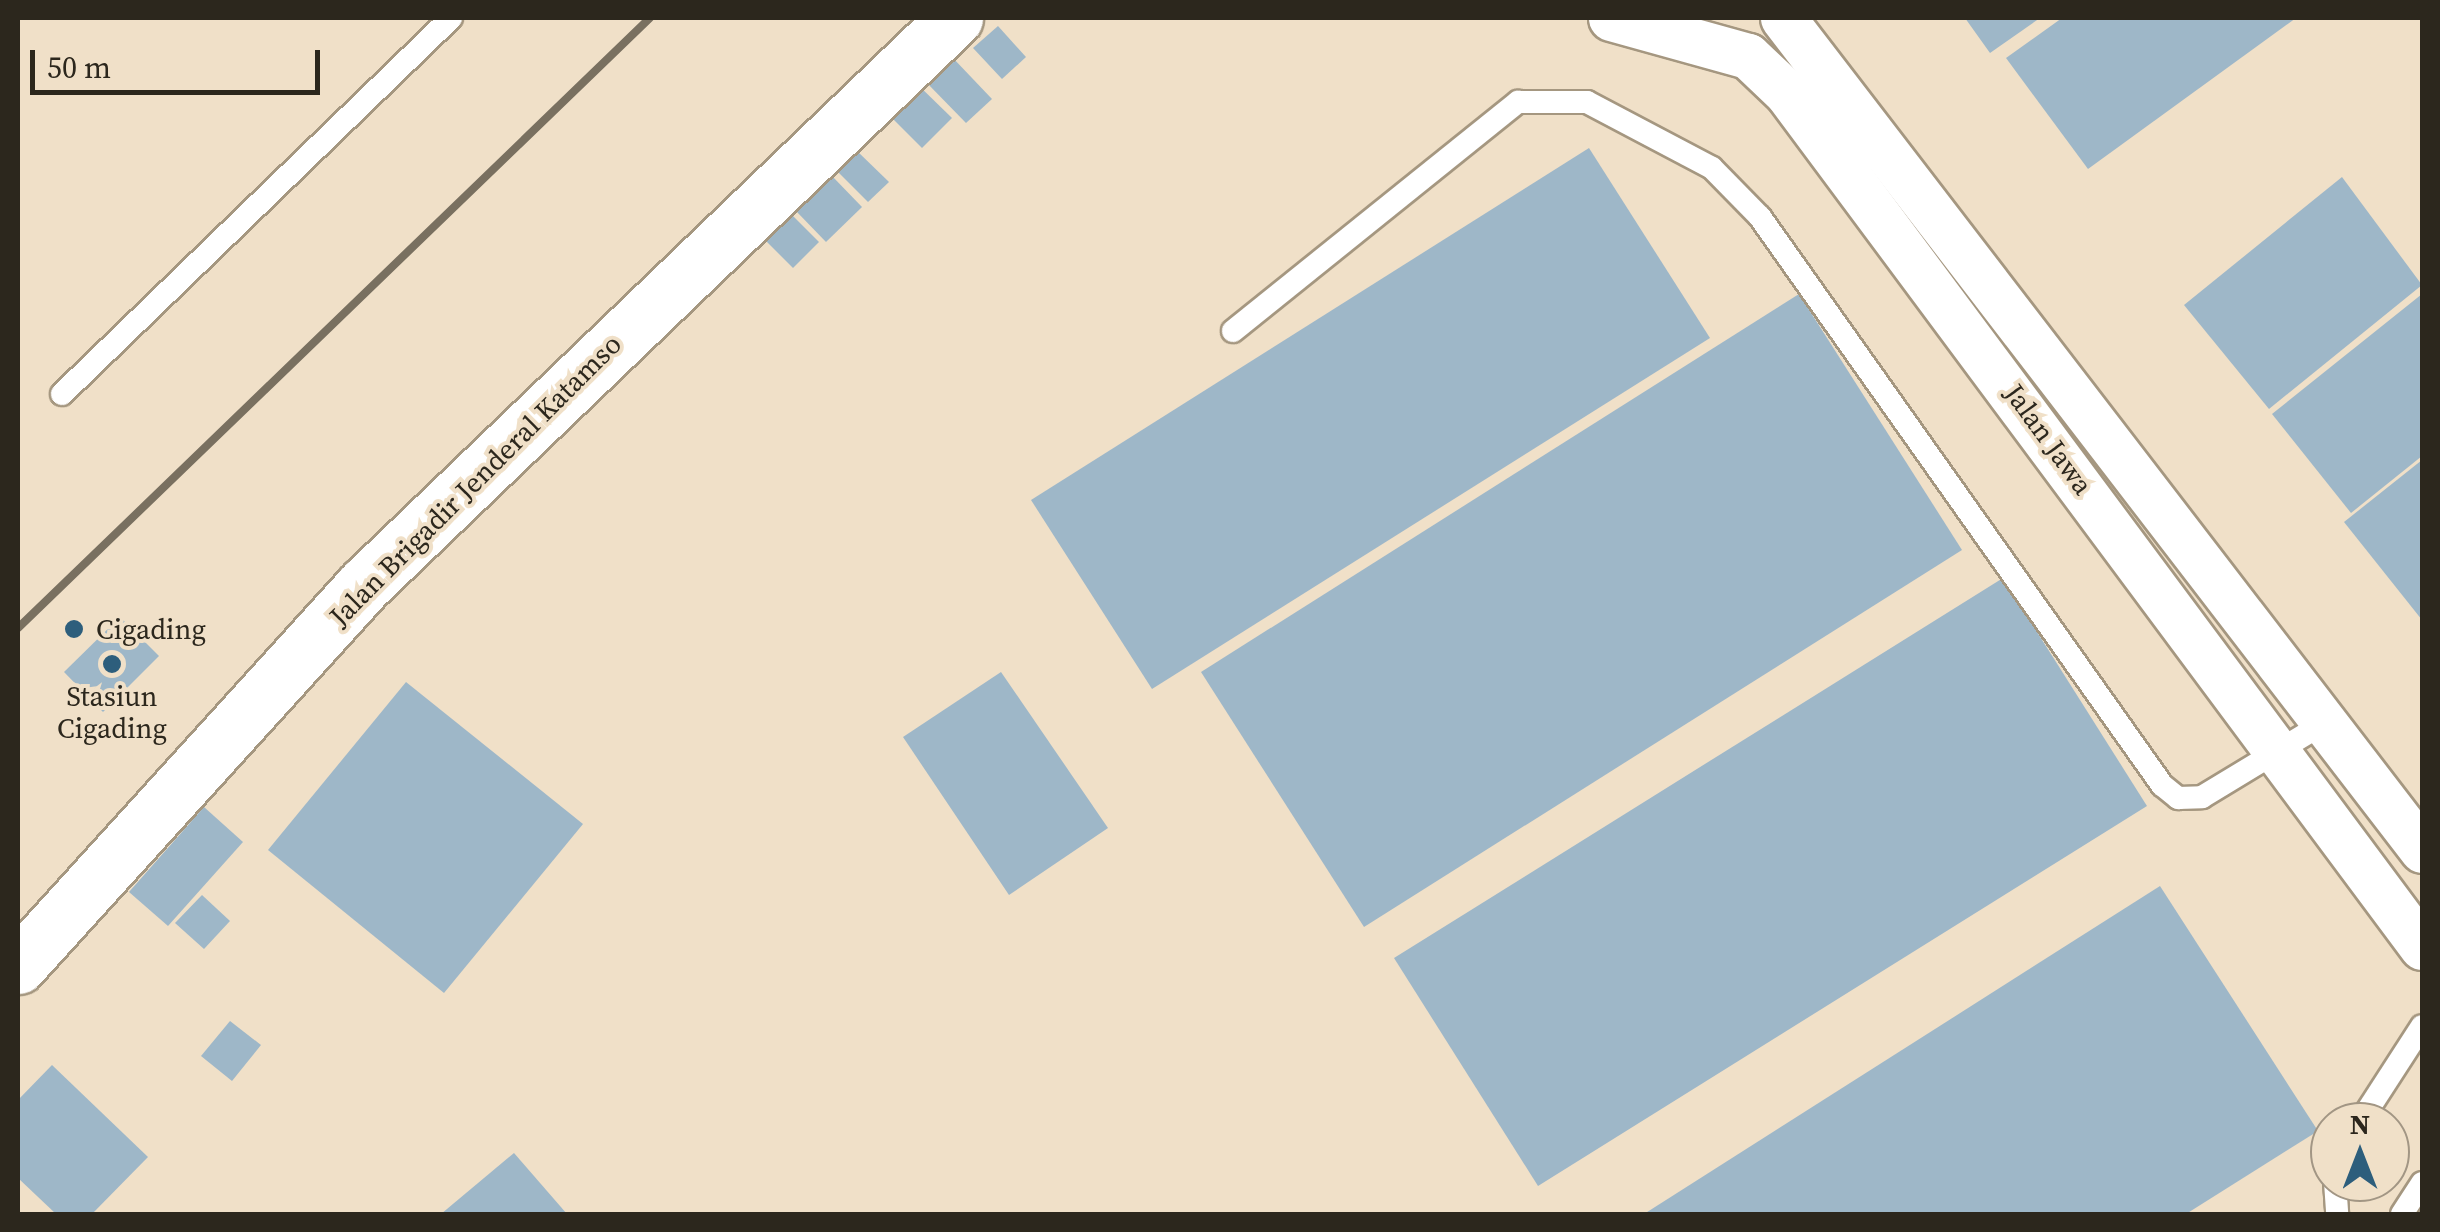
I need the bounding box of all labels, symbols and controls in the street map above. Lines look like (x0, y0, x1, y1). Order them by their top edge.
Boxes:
scale bar (35, 30, 325, 92)
text: 50 m (47, 47, 111, 88)
street label: Jalan Brigadir Jenderal Katamso (322, 327, 628, 633)
street label: Jalan Jawa (1998, 377, 2100, 501)
place label: Cigading (96, 612, 206, 646)
marker: Cigading (61, 616, 87, 642)
marker: Stasiun Cigading (101, 653, 123, 675)
place label: Stasiun Cigading (57, 679, 167, 745)
north arrow (2310, 1102, 2410, 1202)
text: N (2350, 1105, 2370, 1143)

